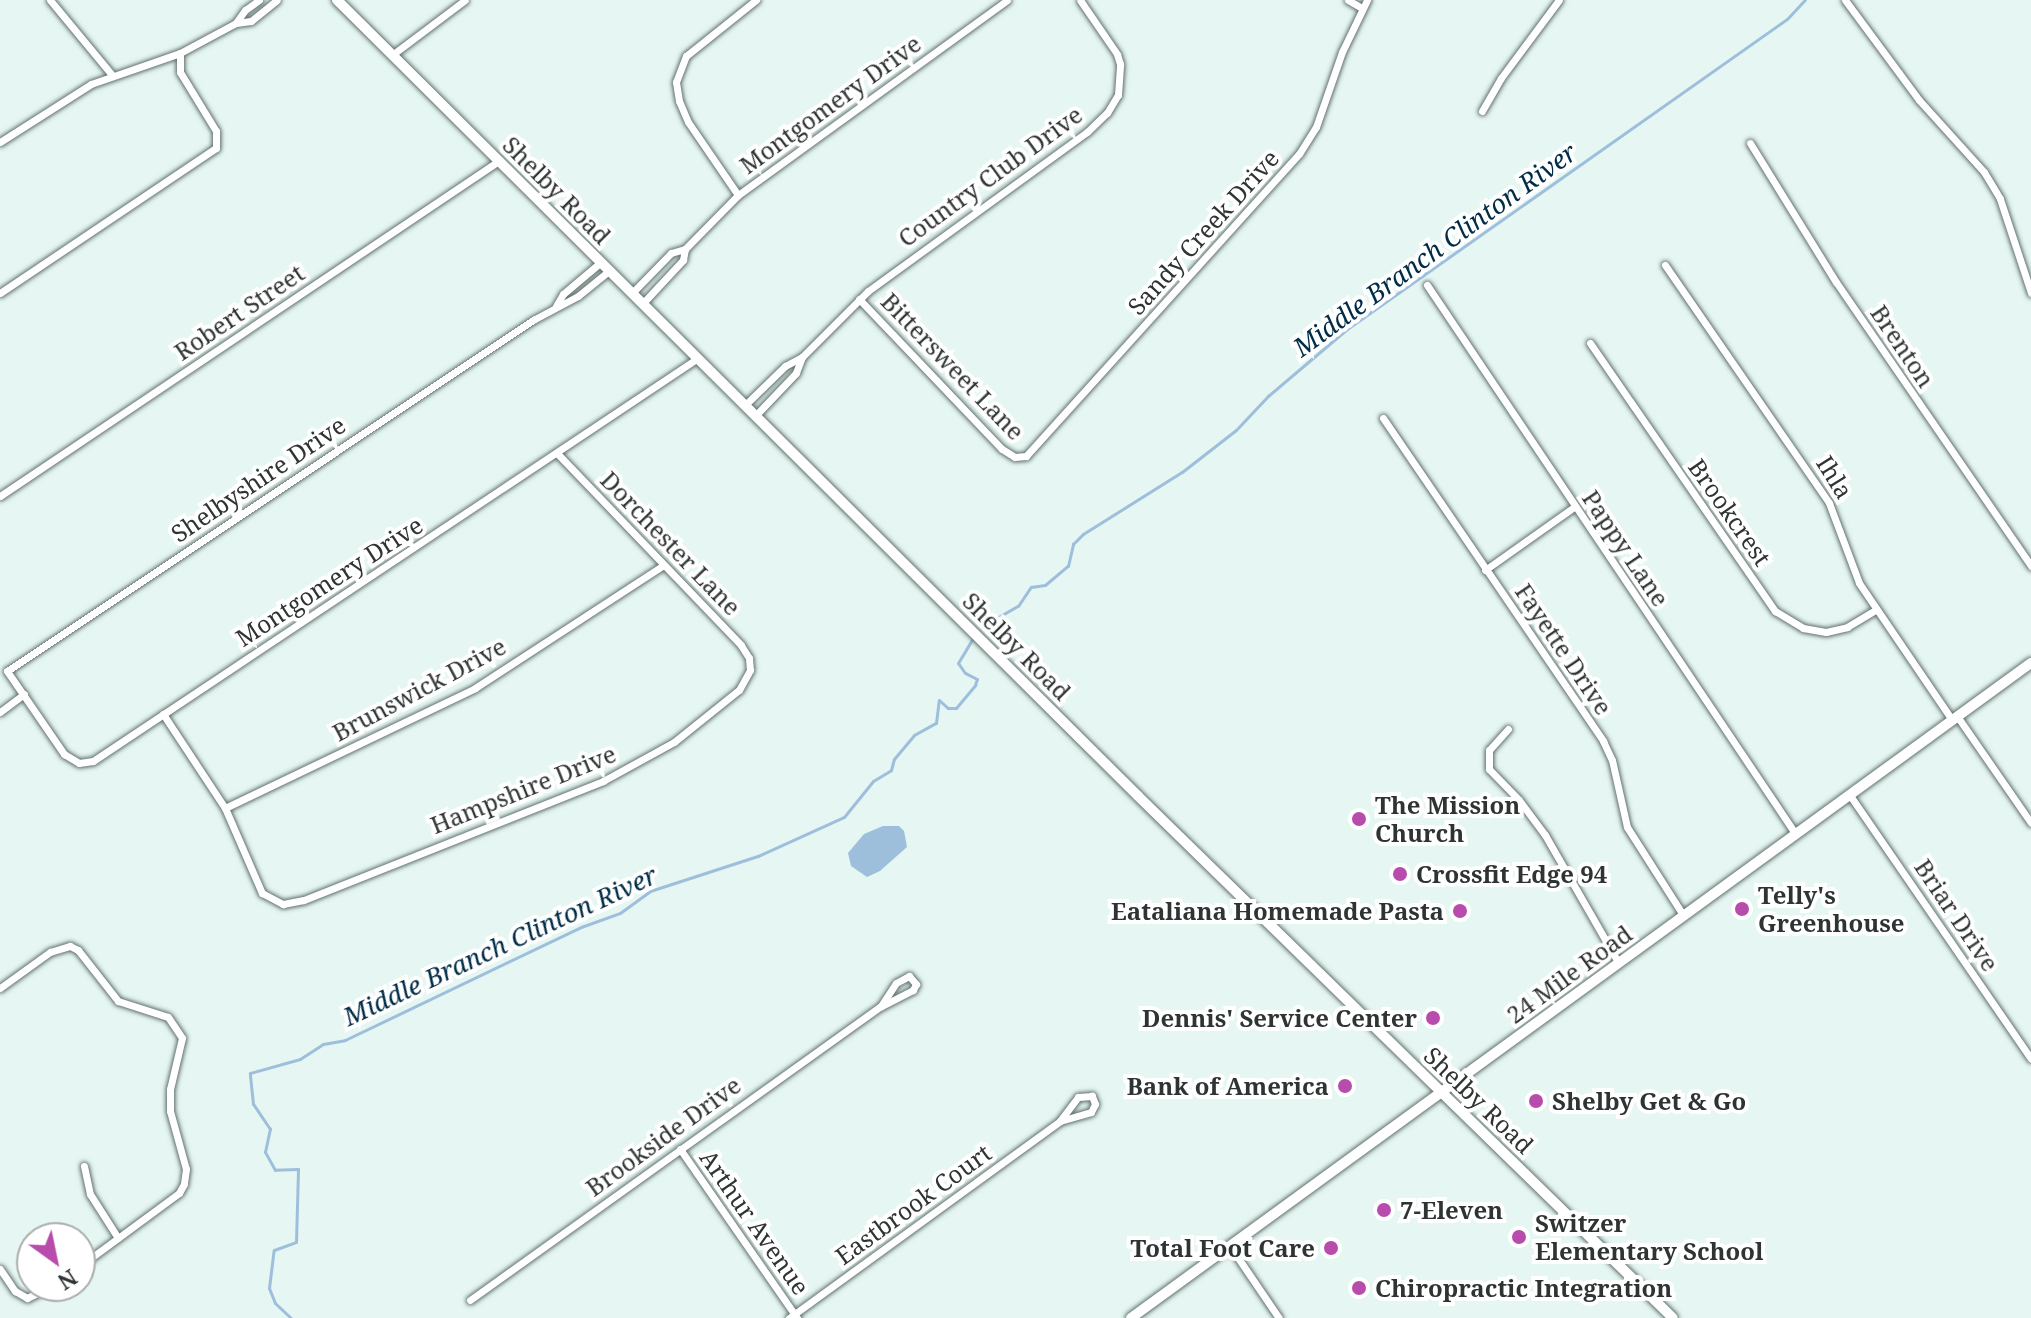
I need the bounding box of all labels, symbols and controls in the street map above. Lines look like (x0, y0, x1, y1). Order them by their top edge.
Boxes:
street label: Montgomery Drive (734, 29, 926, 179)
street label: Country Club Drive (892, 100, 1088, 252)
street label: Shelby Road (497, 130, 617, 250)
water label: Middle Branch Clinton River (1287, 137, 1583, 363)
street label: Sandy Creek Drive (1121, 144, 1285, 320)
street label: Robert Street (169, 258, 309, 366)
street label: Bittersweet Lane (876, 287, 1030, 445)
street label: Brenton (1865, 299, 1941, 393)
street label: Shelbyshire Drive (166, 410, 350, 548)
street label: Ihla (1811, 450, 1859, 504)
street label: Brookcrest (1683, 453, 1777, 571)
street label: Dorchester Lane (595, 465, 747, 621)
street label: Pappy Lane (1577, 485, 1675, 611)
street label: Montgomery Drive (230, 510, 428, 652)
street label: Fayette Drive (1510, 578, 1618, 720)
street label: Shelby Road (957, 586, 1077, 706)
street label: Brunswick Drive (327, 631, 511, 747)
street label: Hampshire Drive (426, 739, 620, 839)
place label: The Mission Church (1375, 791, 1520, 847)
marker: The Mission Church (1350, 810, 1368, 828)
street label: Briar Drive (1909, 854, 2005, 976)
water label: Middle Branch Clinton River (338, 859, 662, 1033)
place label: Crossfit Edge 94 (1416, 860, 1607, 888)
marker: Crossfit Edge 94 (1391, 865, 1409, 883)
place label: Telly's Greenhouse (1758, 881, 1905, 937)
place label: Eataliana Homemade Pasta (1111, 897, 1444, 925)
marker: Telly's Greenhouse (1733, 900, 1751, 918)
marker: Eataliana Homemade Pasta (1451, 902, 1469, 920)
street label: 24 Mile Road (1501, 919, 1637, 1029)
place label: Dennis' Service Center (1142, 1004, 1417, 1032)
marker: Dennis' Service Center (1424, 1009, 1442, 1027)
street label: Shelby Road (1418, 1041, 1540, 1159)
street label: Brookside Drive (580, 1070, 746, 1202)
place label: Bank of America (1127, 1072, 1329, 1100)
marker: Bank of America (1336, 1077, 1354, 1095)
place label: Shelby Get & Go (1552, 1087, 1746, 1115)
marker: Shelby Get & Go (1527, 1092, 1545, 1110)
street label: Eastbrook Court (830, 1138, 996, 1270)
street label: Arthur Avenue (694, 1144, 816, 1300)
place label: 7-Eleven (1400, 1196, 1503, 1224)
marker: 7-Eleven (1375, 1201, 1393, 1219)
place label: Switzer Elementary School (1535, 1209, 1764, 1265)
north arrow (16, 1222, 96, 1302)
marker: Switzer Elementary School (1510, 1228, 1528, 1246)
place label: Total Foot Care (1131, 1234, 1315, 1262)
marker: Total Foot Care (1322, 1239, 1340, 1257)
text: N (53, 1263, 83, 1298)
place label: Chiropractic Integration (1375, 1274, 1672, 1302)
marker: Chiropractic Integration (1350, 1279, 1368, 1297)

